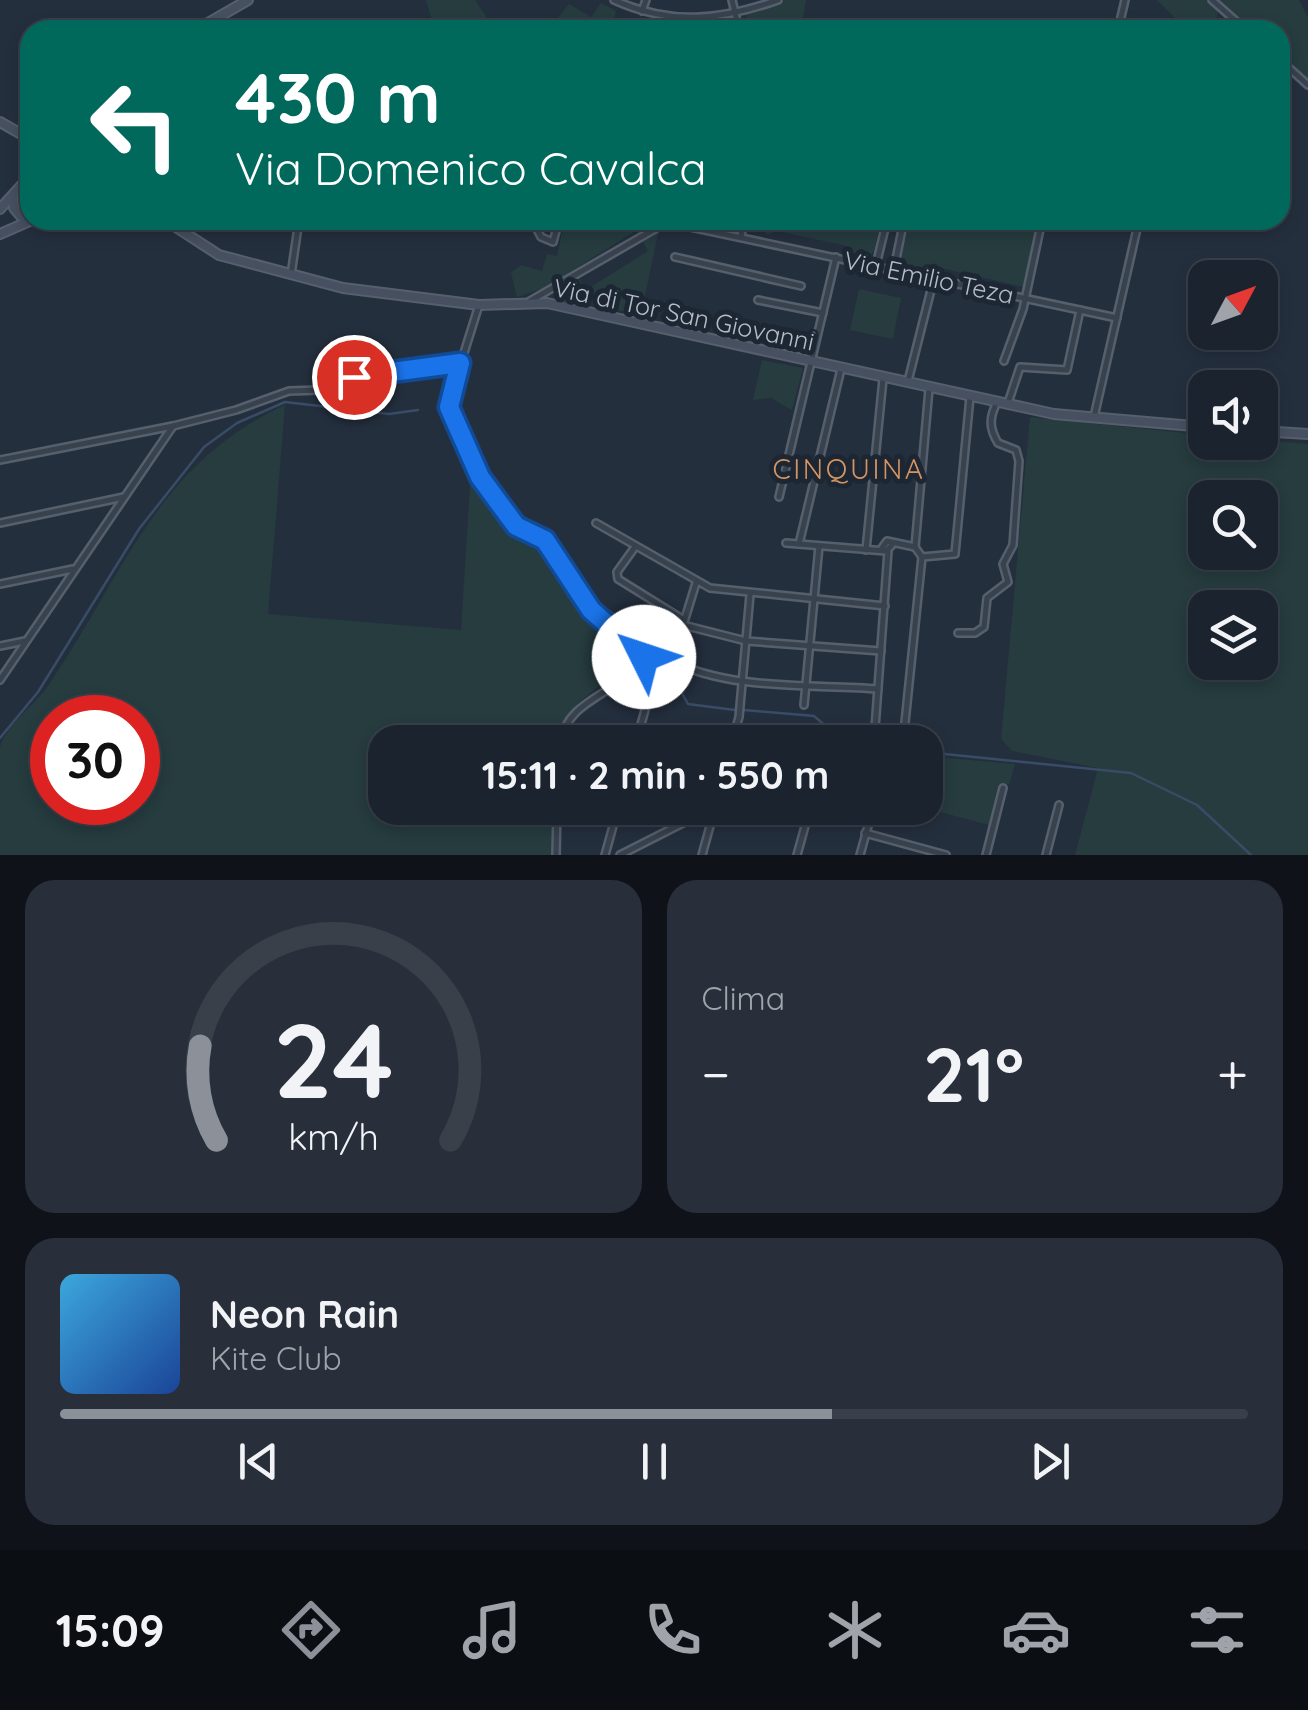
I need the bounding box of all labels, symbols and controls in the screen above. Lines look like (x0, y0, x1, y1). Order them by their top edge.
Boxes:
text: 430 m (235, 53, 441, 141)
icon: left (70, 60, 200, 190)
text: Via Domenico Cavalca (235, 140, 706, 196)
street label: Via Emilio Teza (841, 244, 1017, 310)
north arrow (1188, 260, 1278, 350)
map controls (1188, 260, 1278, 680)
street label: Via di Tor San Giovanni (551, 271, 817, 357)
pin (312, 335, 397, 420)
icon: arrive (327, 350, 382, 405)
button: sound (1188, 370, 1278, 460)
district label: CINQUINA (773, 451, 925, 486)
button: search (1188, 480, 1278, 570)
button: layers (1188, 590, 1278, 680)
position arrow (592, 605, 696, 709)
speed limit sign: 30 (30, 695, 160, 825)
text: 15:11 · 2 min · 550 m (482, 751, 829, 799)
text: Clima (702, 978, 785, 1018)
text: 24 (273, 994, 393, 1124)
text: 21° (923, 1027, 1024, 1121)
text: − (702, 1039, 730, 1108)
text: + (1217, 1039, 1248, 1108)
text: km/h (288, 1114, 379, 1159)
text: Neon Rain (210, 1290, 399, 1338)
text: Kite Club (210, 1338, 342, 1378)
icon: previous (231, 1434, 286, 1489)
icon: pause (627, 1434, 682, 1489)
icon: next (1023, 1434, 1078, 1489)
icon: directions (276, 1595, 346, 1665)
icon: music (457, 1595, 527, 1665)
icon: phone (638, 1595, 708, 1665)
icon: climate (820, 1595, 890, 1665)
icon: car (1001, 1595, 1071, 1665)
icon: filters (1182, 1595, 1252, 1665)
text: 15:09 (56, 1602, 165, 1658)

